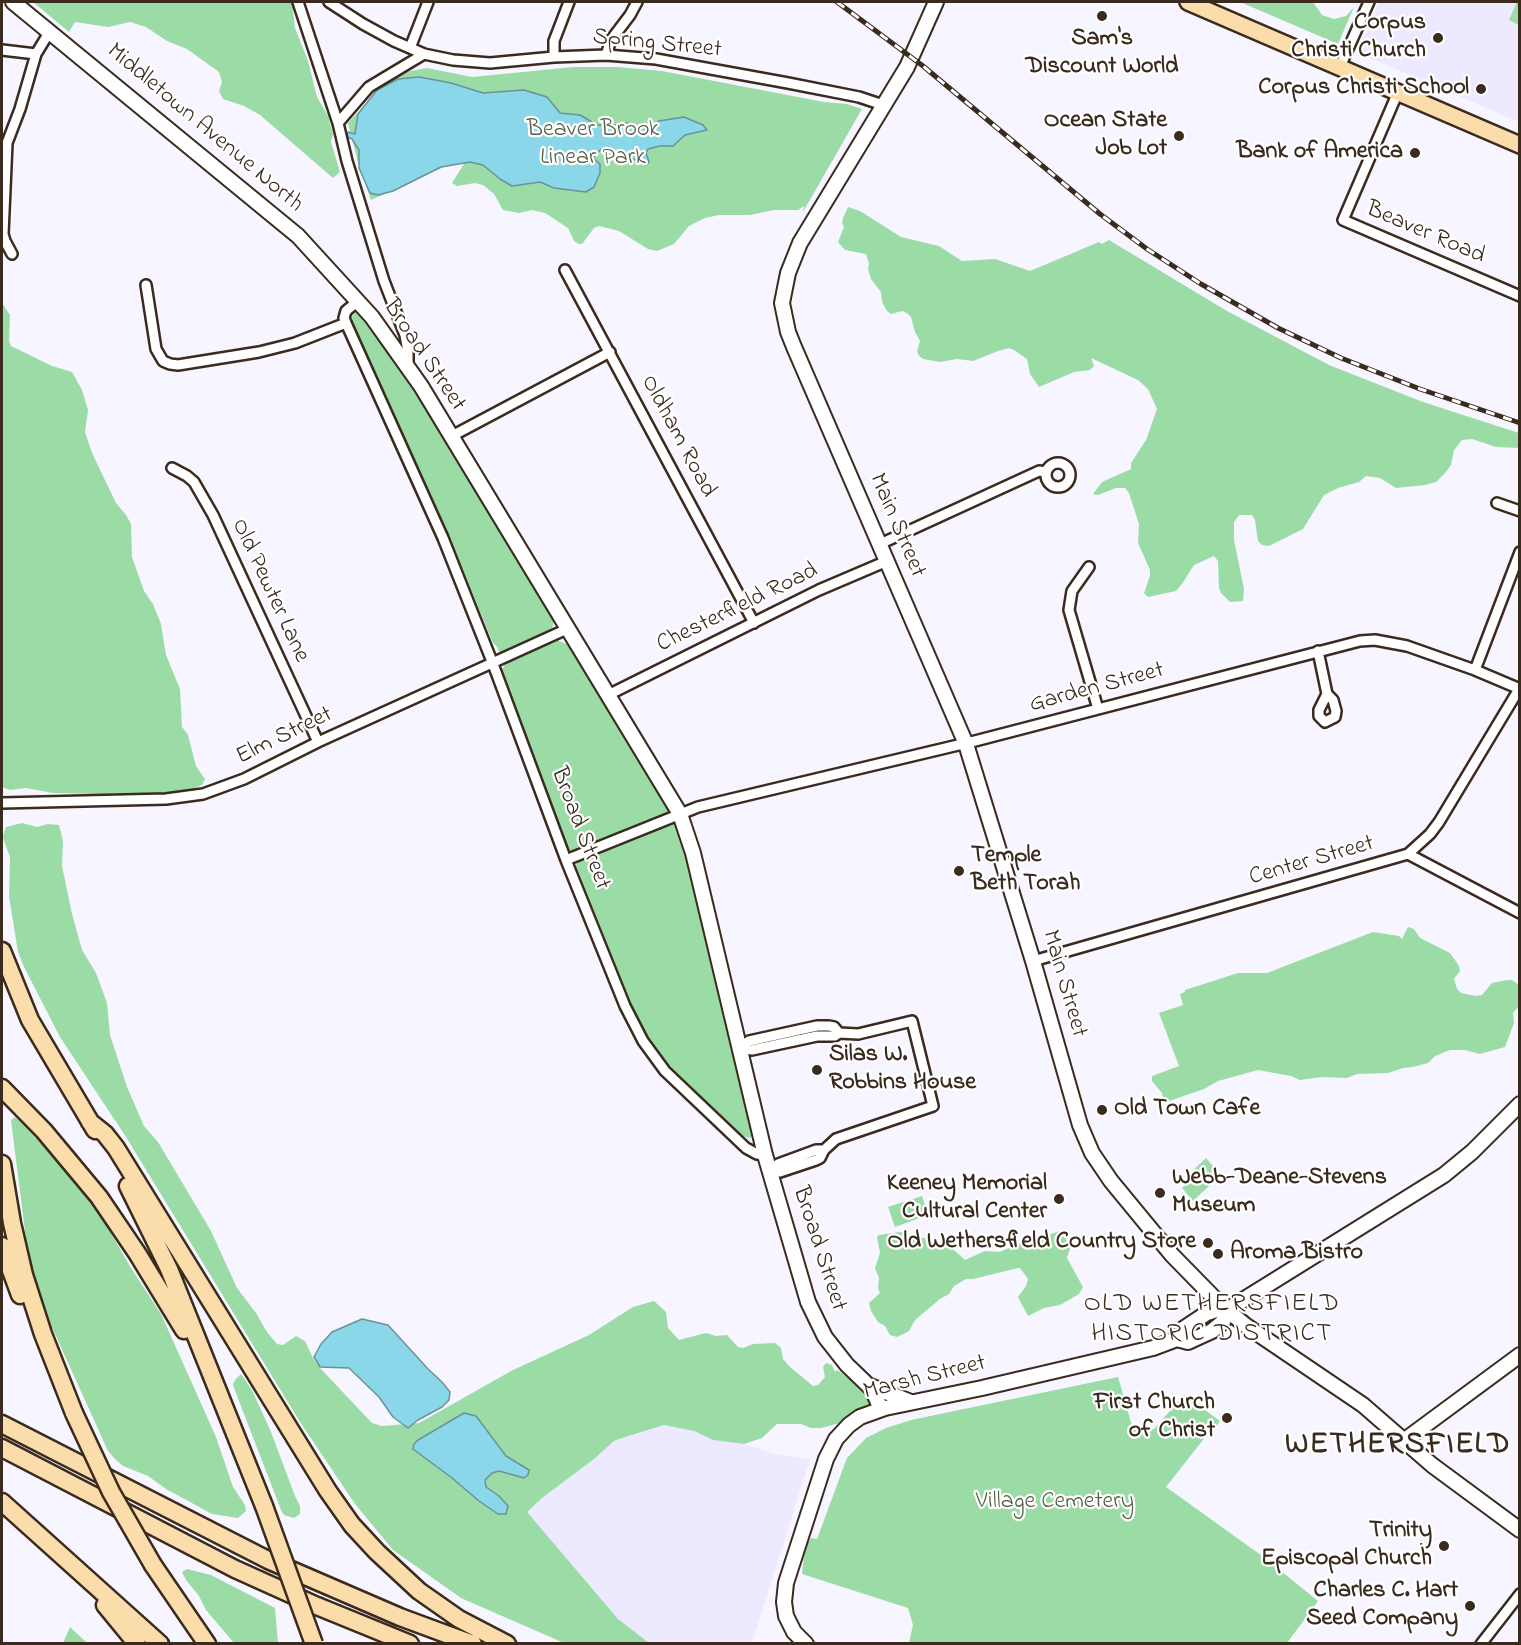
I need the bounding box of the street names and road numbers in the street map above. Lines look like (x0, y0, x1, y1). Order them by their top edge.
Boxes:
street label: Spring Street (591, 24, 723, 66)
street label: Middletown Avenue North (100, 38, 308, 220)
street label: Beaver Road (1361, 196, 1489, 272)
street label: Broad Street (375, 294, 471, 418)
street label: Oldham Road (633, 371, 721, 503)
street label: Main Street (861, 470, 931, 582)
street label: Old Pewter Lane (223, 515, 315, 667)
street label: Chesterfield Road (653, 558, 823, 660)
street label: Garden Street (1027, 657, 1167, 721)
street label: Elm Street (232, 701, 338, 773)
street label: Broad Street (542, 764, 616, 894)
street label: Center Street (1246, 830, 1378, 894)
street label: Main Street (1034, 927, 1092, 1041)
street label: Broad Street (784, 1183, 852, 1315)
street label: Marsh Street (861, 1350, 989, 1408)

